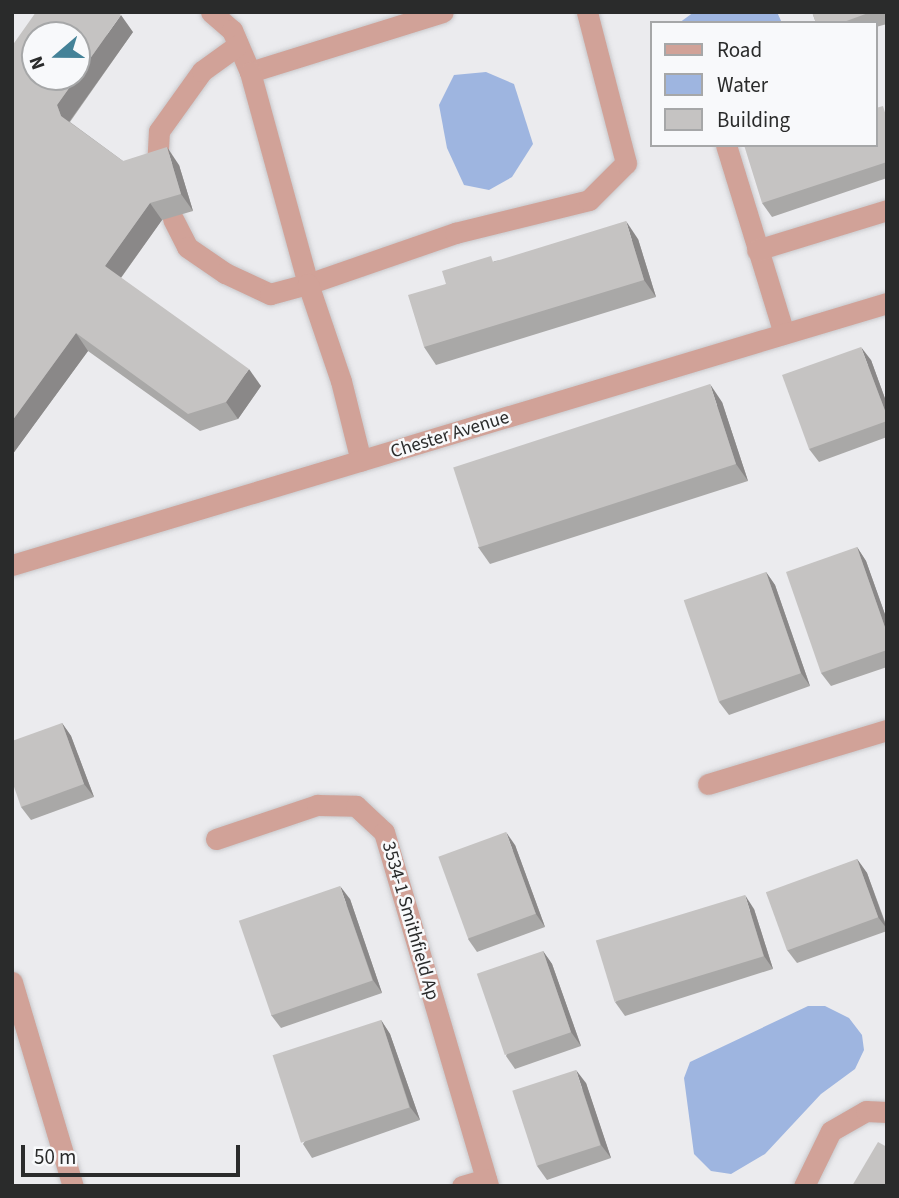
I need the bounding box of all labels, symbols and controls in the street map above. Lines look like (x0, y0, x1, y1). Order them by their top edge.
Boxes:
north arrow (21, 21, 91, 91)
legend (650, 21, 878, 147)
text: Road (717, 35, 762, 65)
text: N (23, 52, 53, 73)
text: Water (717, 70, 768, 100)
text: Building (717, 105, 790, 135)
street label: Chester Avenue (388, 406, 512, 464)
street label: 3534-1 Smithfield Ap (376, 839, 444, 1003)
scale bar (24, 1132, 243, 1176)
text: 50 m (34, 1142, 76, 1172)

